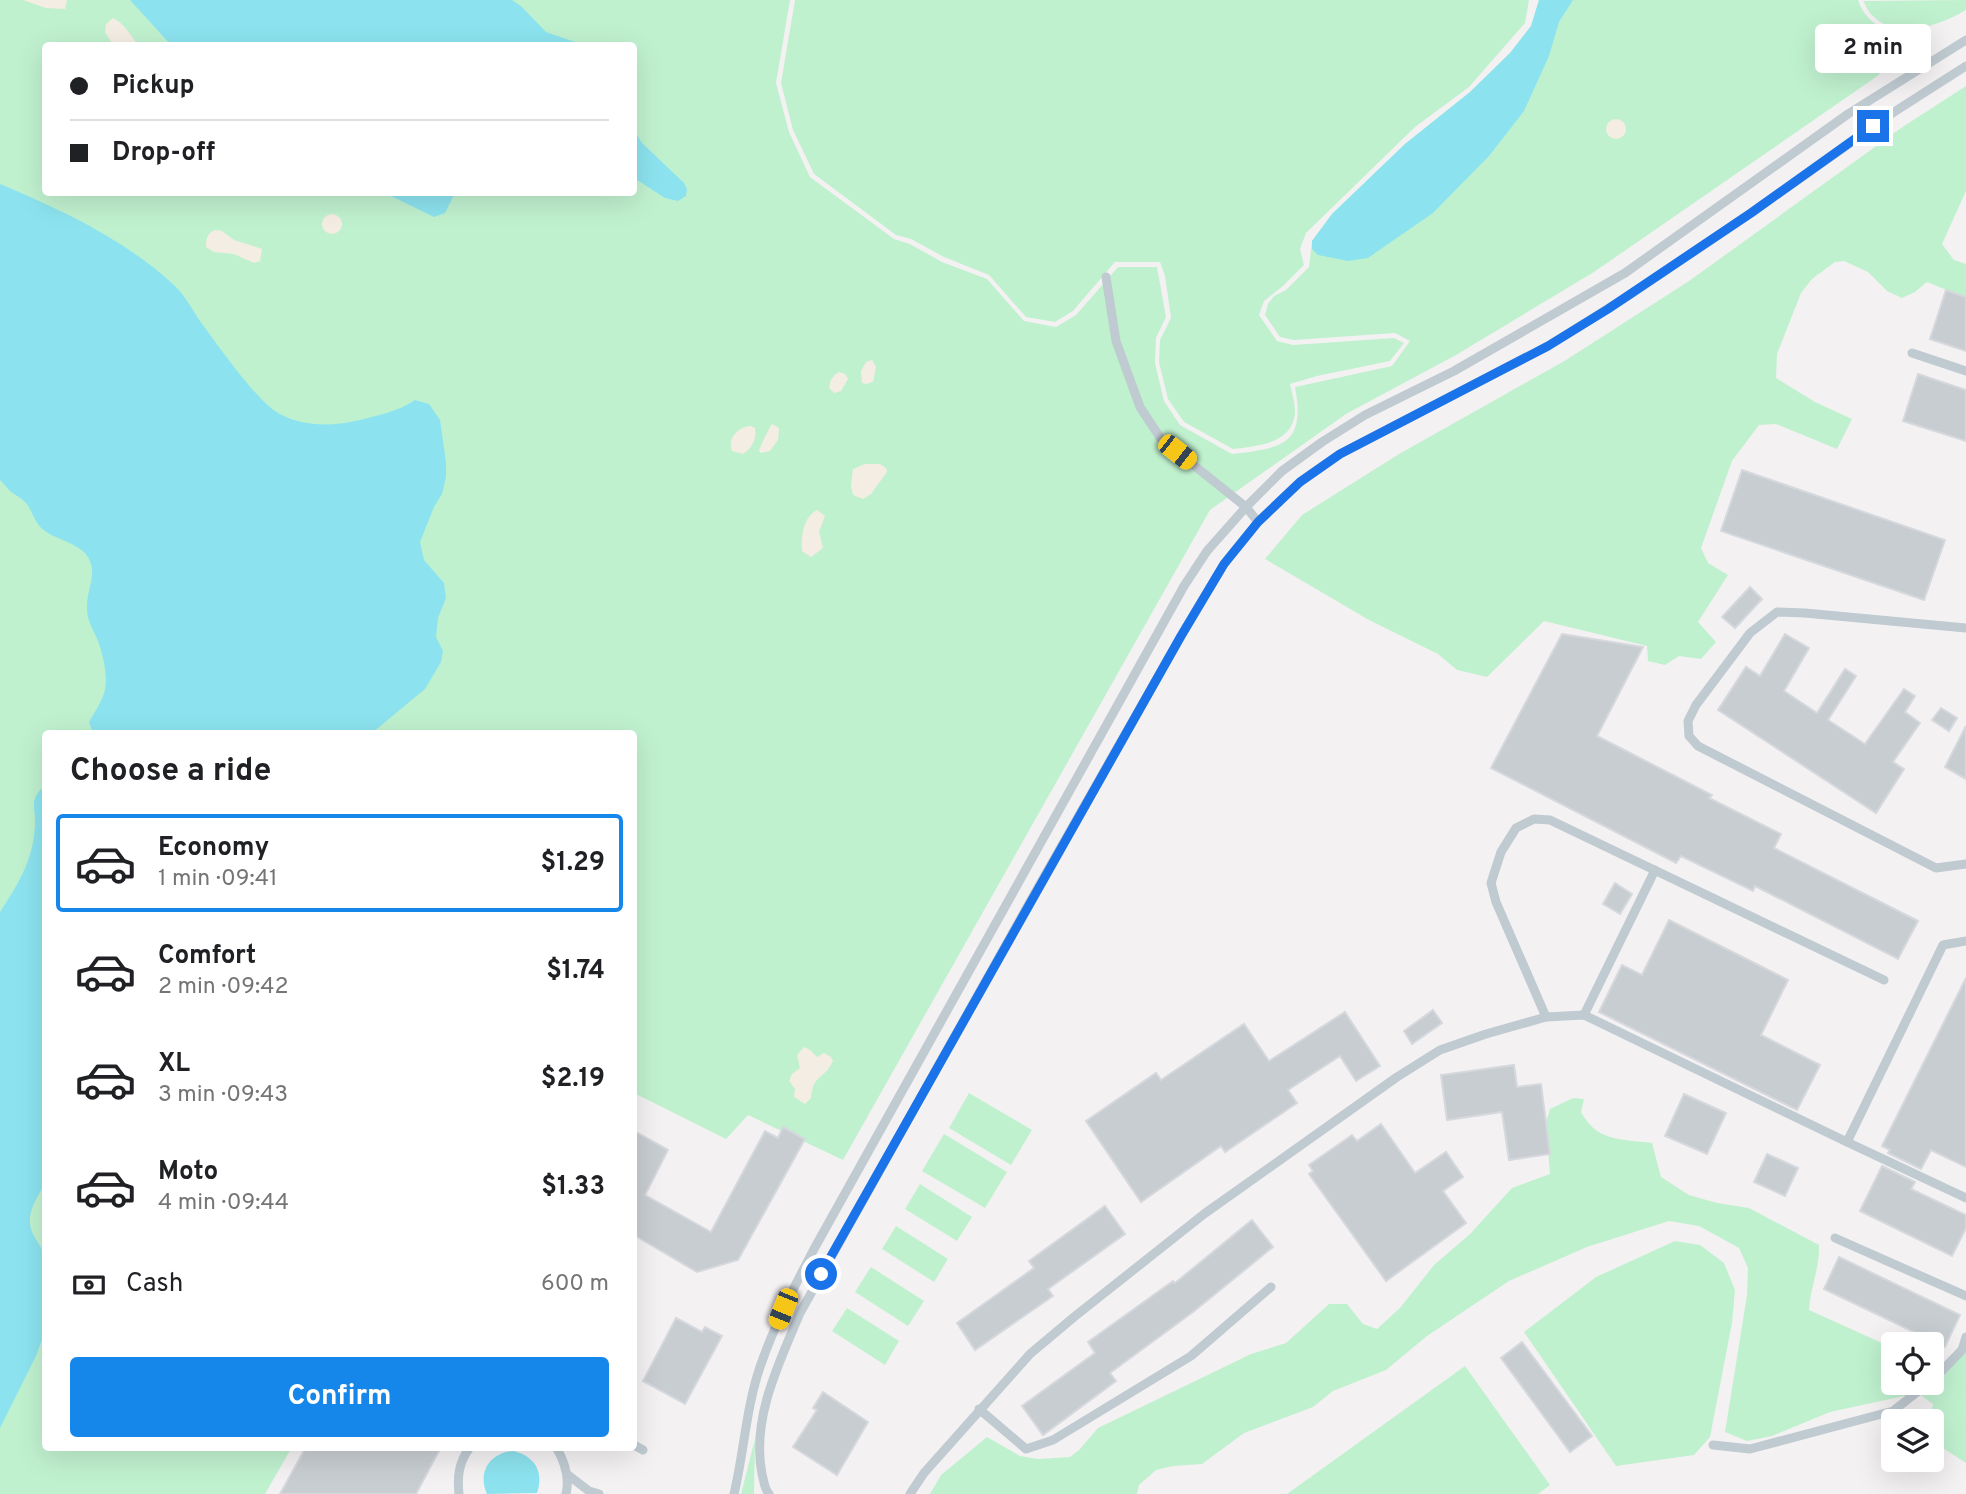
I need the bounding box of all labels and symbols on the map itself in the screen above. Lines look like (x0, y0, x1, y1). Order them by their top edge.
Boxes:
callout: 2 min (1815, 24, 1931, 74)
route end (1857, 110, 1889, 142)
car (1154, 431, 1201, 473)
route start (805, 1258, 837, 1290)
car (766, 1286, 801, 1332)

